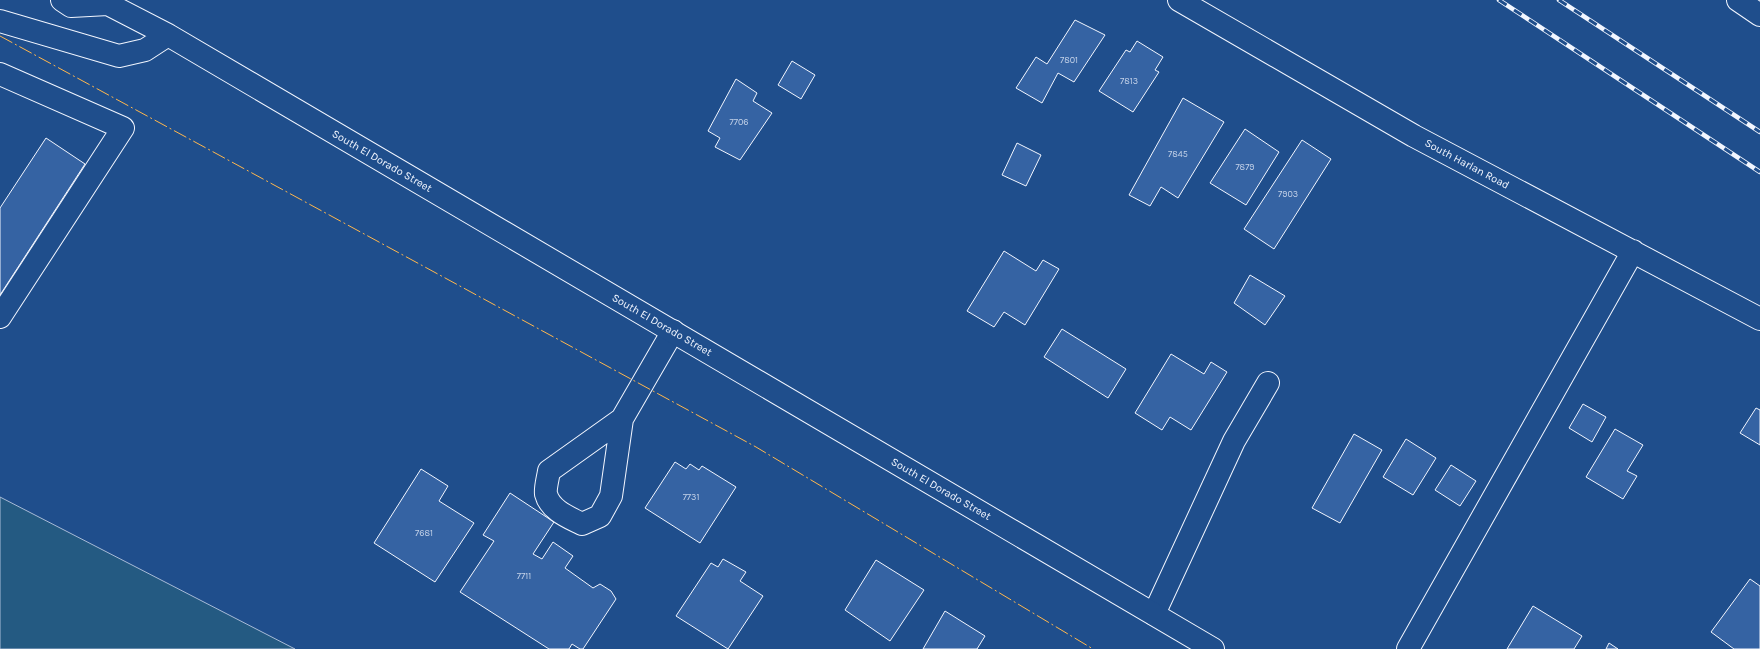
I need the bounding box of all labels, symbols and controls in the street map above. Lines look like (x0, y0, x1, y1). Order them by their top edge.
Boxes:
house number: 7801 (1060, 55, 1078, 65)
house number: 7813 (1120, 76, 1138, 86)
house number: 7706 (730, 117, 748, 127)
street label: South El Dorado Street (330, 127, 434, 195)
street label: South Harlan Road (1423, 136, 1511, 192)
house number: 7845 (1168, 149, 1188, 159)
house number: 7879 (1235, 162, 1255, 172)
house number: 7903 (1278, 189, 1298, 199)
street label: South El Dorado Street (610, 291, 714, 359)
street label: South El Dorado Street (889, 455, 993, 523)
house number: 7731 (683, 492, 699, 502)
house number: 7681 (415, 528, 433, 538)
house number: 7711 (517, 571, 531, 581)

